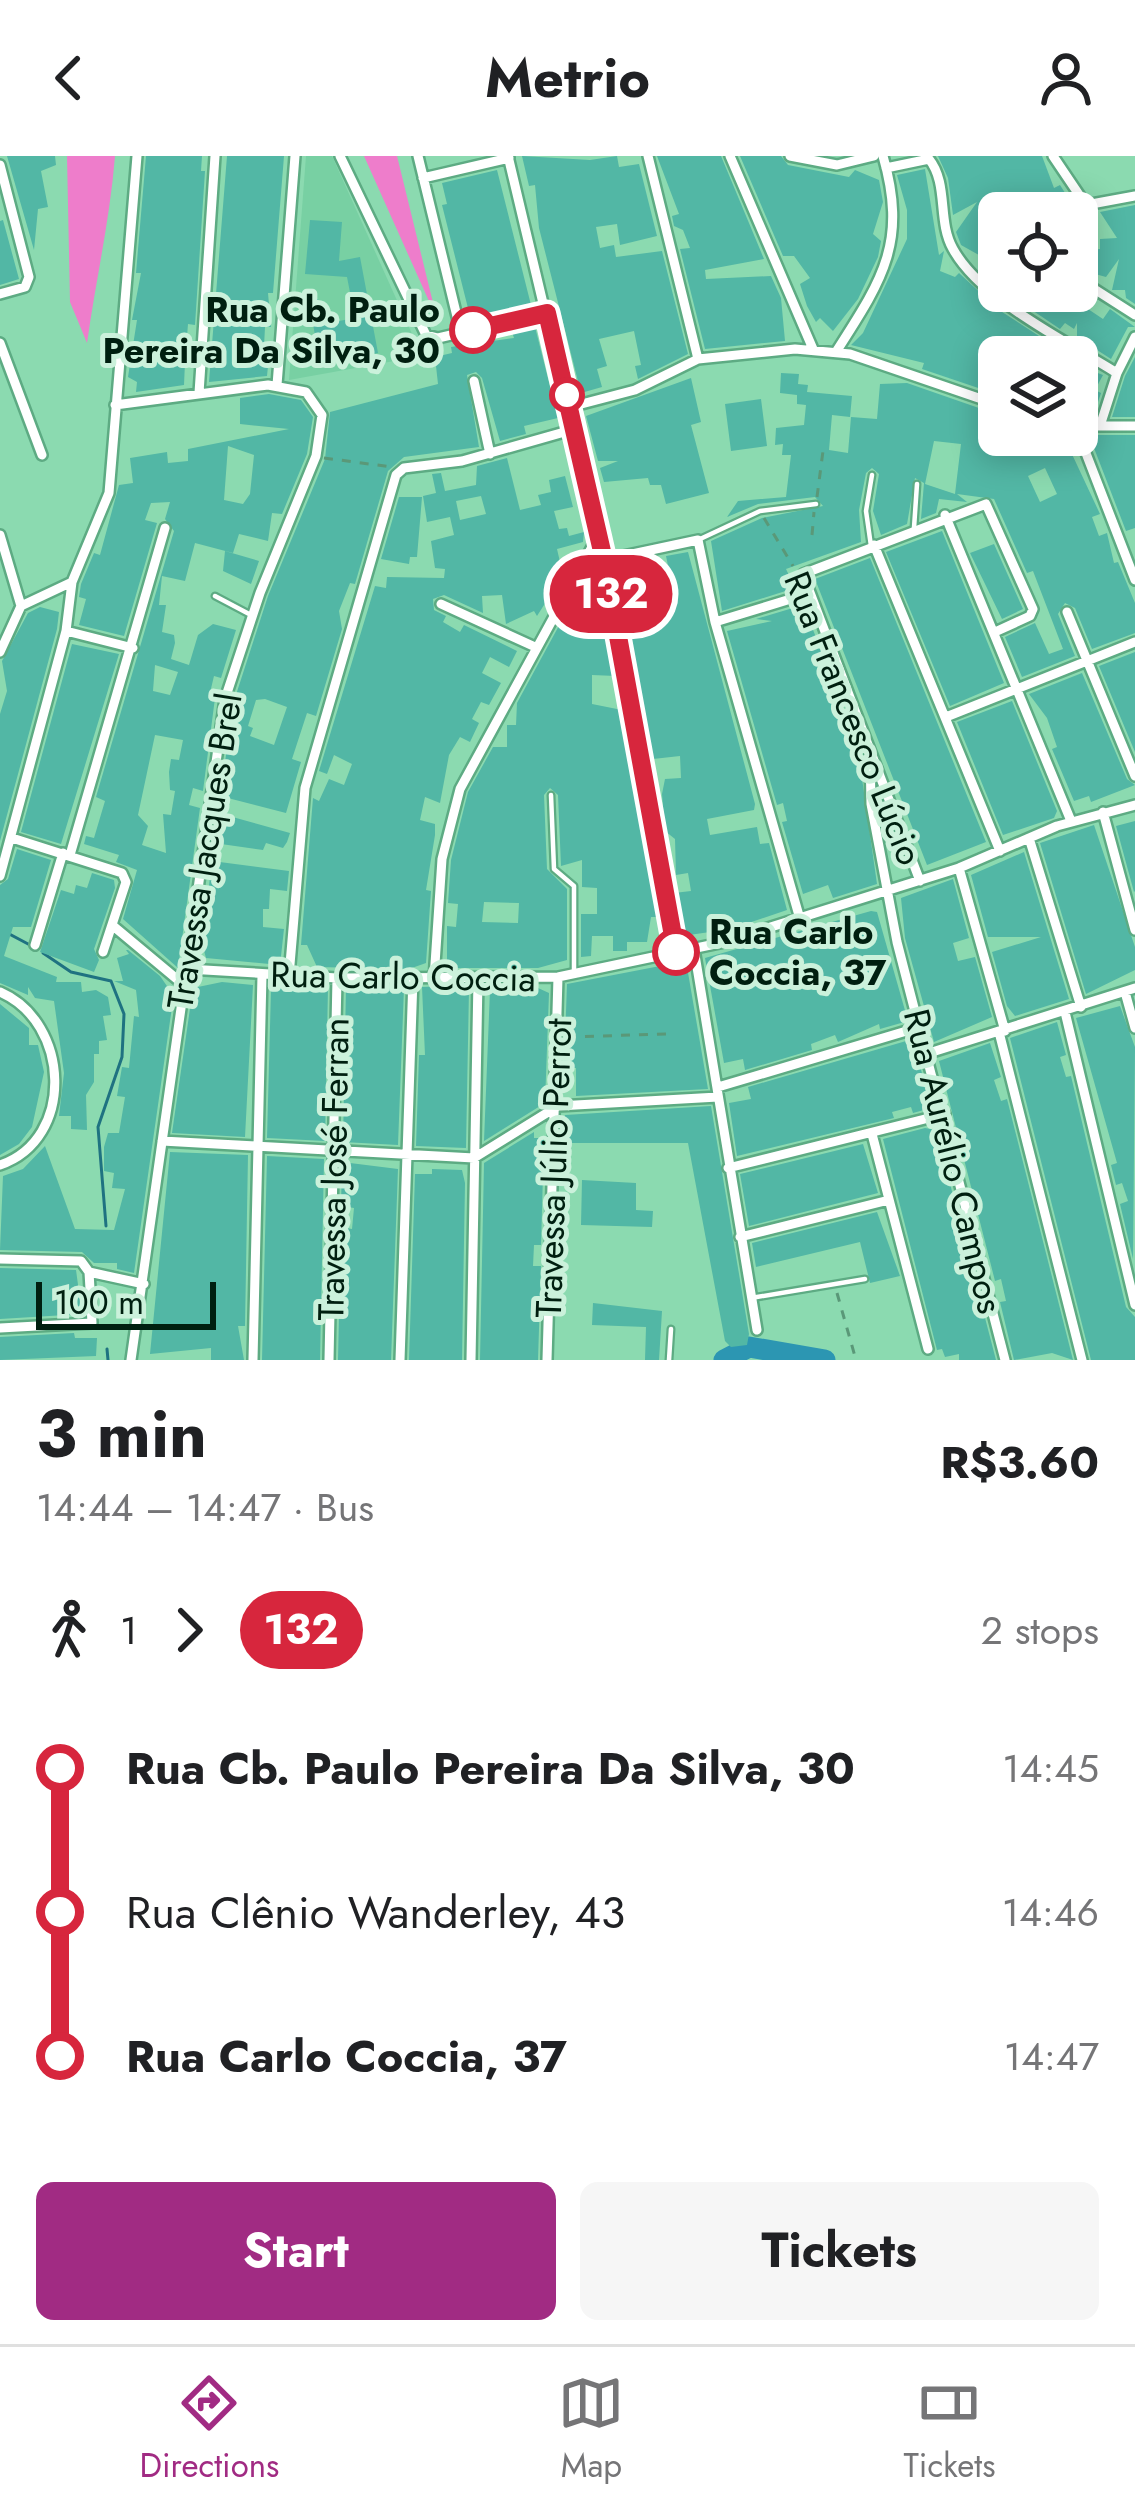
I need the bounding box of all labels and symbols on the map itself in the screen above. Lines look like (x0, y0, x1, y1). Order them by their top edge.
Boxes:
place label: Rua Cb. Paulo Pereira Da Silva, 30 (102, 283, 440, 376)
marker: Rua Cb. Paulo Pereira Da Silva, 30 (451, 308, 495, 352)
unlabelled marker (551, 379, 583, 411)
line badge: 132 (542, 555, 680, 633)
street label: Rua Francesco Lúcio (771, 563, 937, 873)
street label: Travessa Jacques Brel (153, 689, 255, 1013)
place label: Rua Carlo Coccia, 37 (709, 905, 887, 998)
marker: Rua Carlo Coccia, 37 (654, 930, 698, 974)
street label: Rua Carlo Coccia (270, 948, 536, 1004)
street label: Rua Aurélio Campos (891, 1003, 1017, 1319)
street label: Travessa José Ferran (304, 1017, 362, 1321)
street label: Travessa Júlio Perrot (522, 1017, 584, 1319)
scale bar (36, 1276, 216, 1329)

